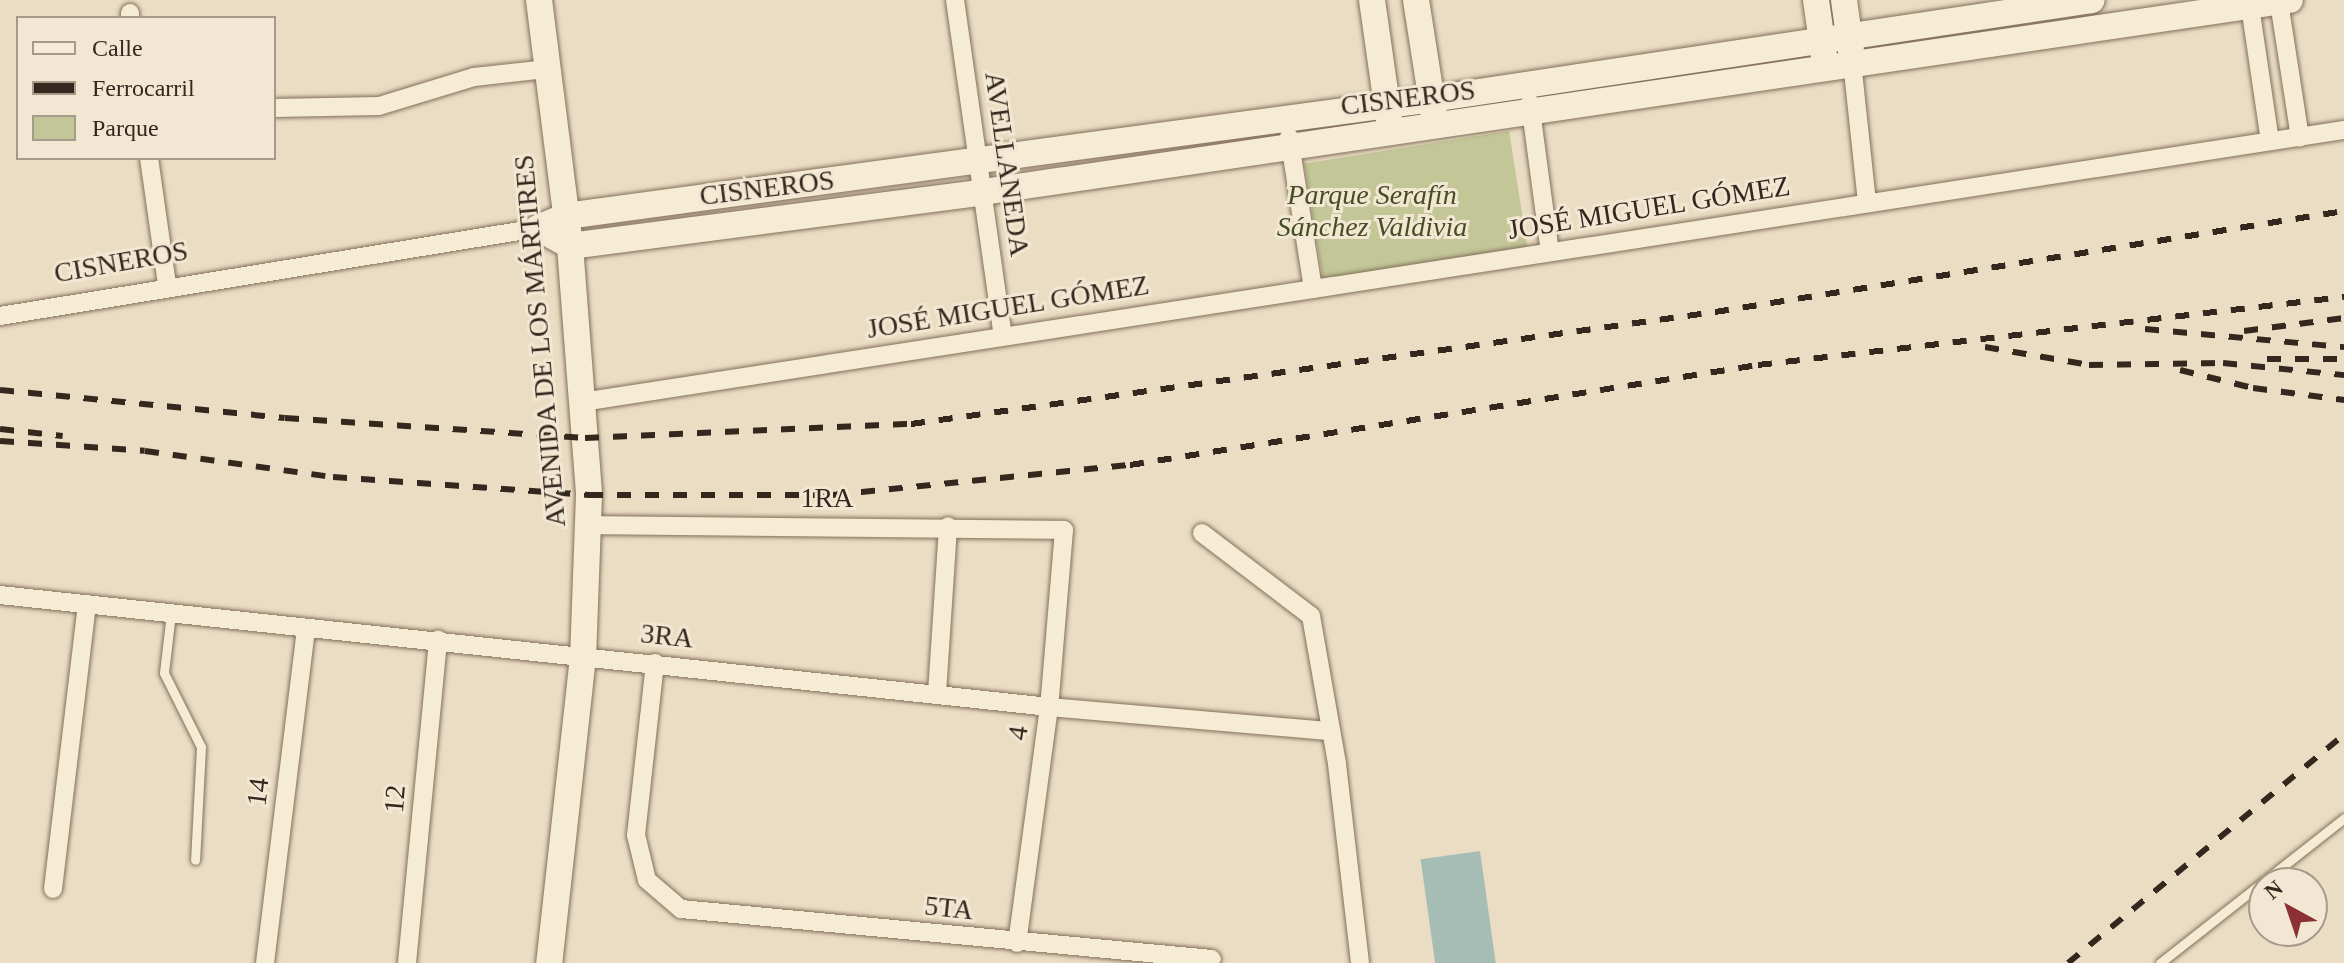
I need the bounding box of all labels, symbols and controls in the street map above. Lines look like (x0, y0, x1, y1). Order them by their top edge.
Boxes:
legend (16, 16, 276, 160)
text: Calle (92, 35, 143, 61)
street label: AVELLANEDA (977, 70, 1037, 258)
street label: CISNEROS (1339, 73, 1477, 123)
text: Ferrocarril (92, 75, 195, 101)
text: Parque (92, 115, 159, 141)
street label: AVENIDA DE LOS MÁRTIRES (507, 153, 573, 529)
street label: CISNEROS (698, 163, 836, 213)
street label: JOSÉ MIGUEL GÓMEZ (1505, 169, 1793, 247)
park label: Parque Serafín Sánchez Valdivia (1277, 178, 1467, 244)
street label: CISNEROS (51, 234, 191, 290)
street label: JOSÉ MIGUEL GÓMEZ (864, 268, 1152, 346)
street label: 1RA (801, 481, 853, 515)
street label: 3RA (639, 617, 695, 655)
street label: 4 (1000, 724, 1036, 742)
street label: 14 (240, 776, 276, 808)
street label: 12 (377, 784, 413, 814)
north arrow (2248, 867, 2328, 947)
text: N (2259, 875, 2288, 904)
street label: 5TA (923, 889, 975, 927)

